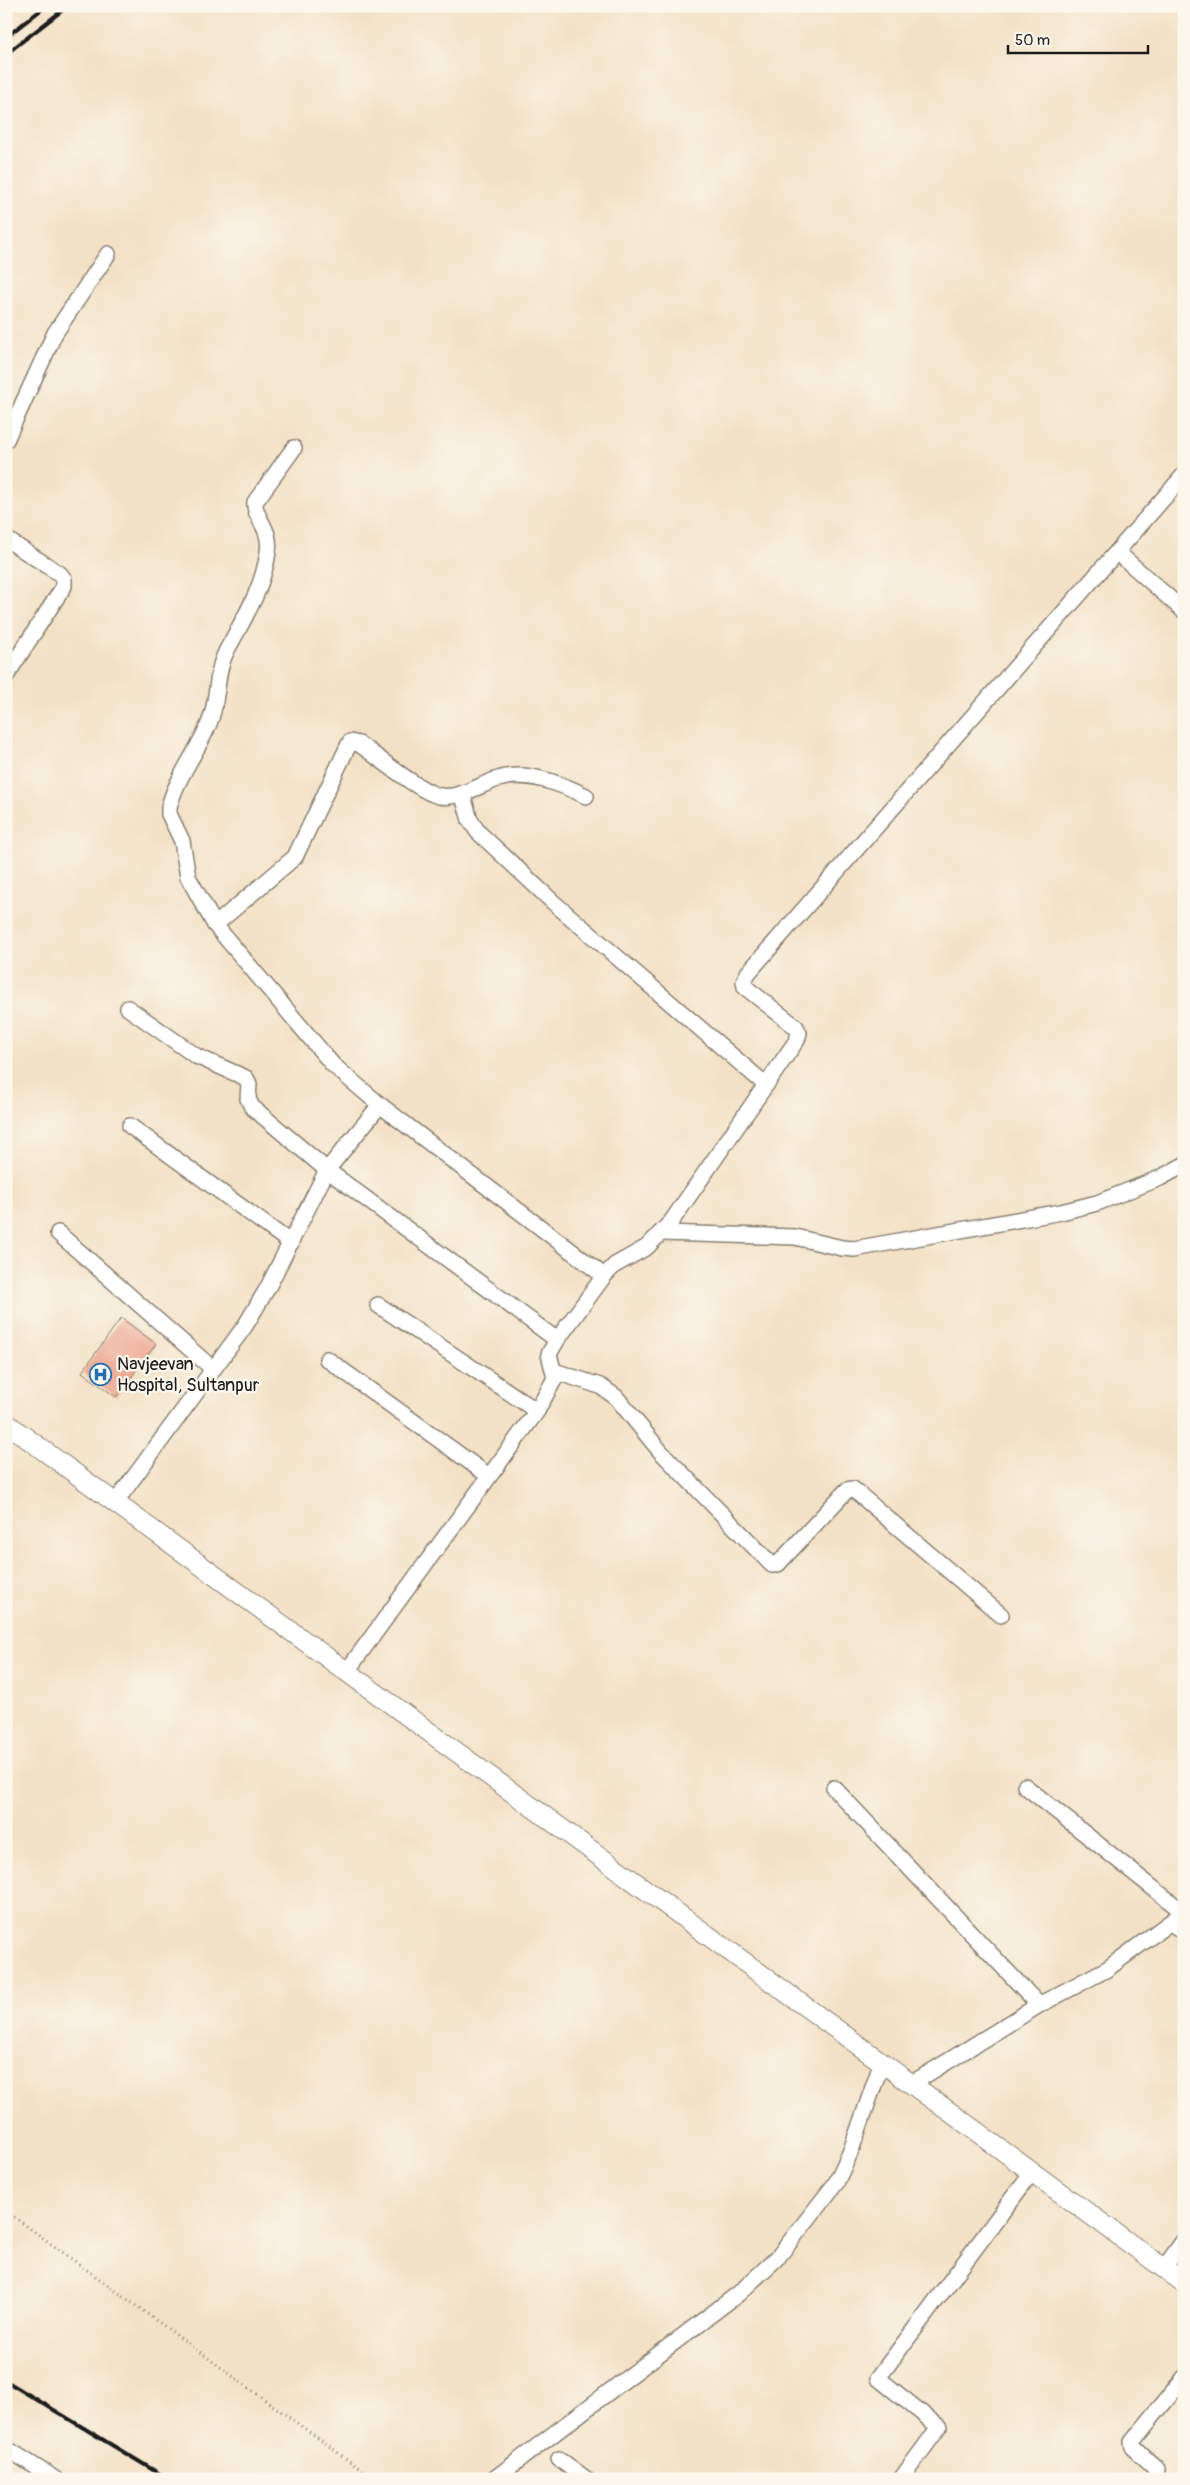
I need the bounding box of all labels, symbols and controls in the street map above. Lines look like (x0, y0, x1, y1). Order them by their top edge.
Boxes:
scale bar (1008, 22, 1148, 54)
text: 50 m (1015, 31, 1050, 50)
place label: Navjeevan Hospital, Sultanpur (117, 1353, 260, 1397)
hospital icon: Navjeevan Hospital, Sultanpur (89, 1362, 113, 1386)

